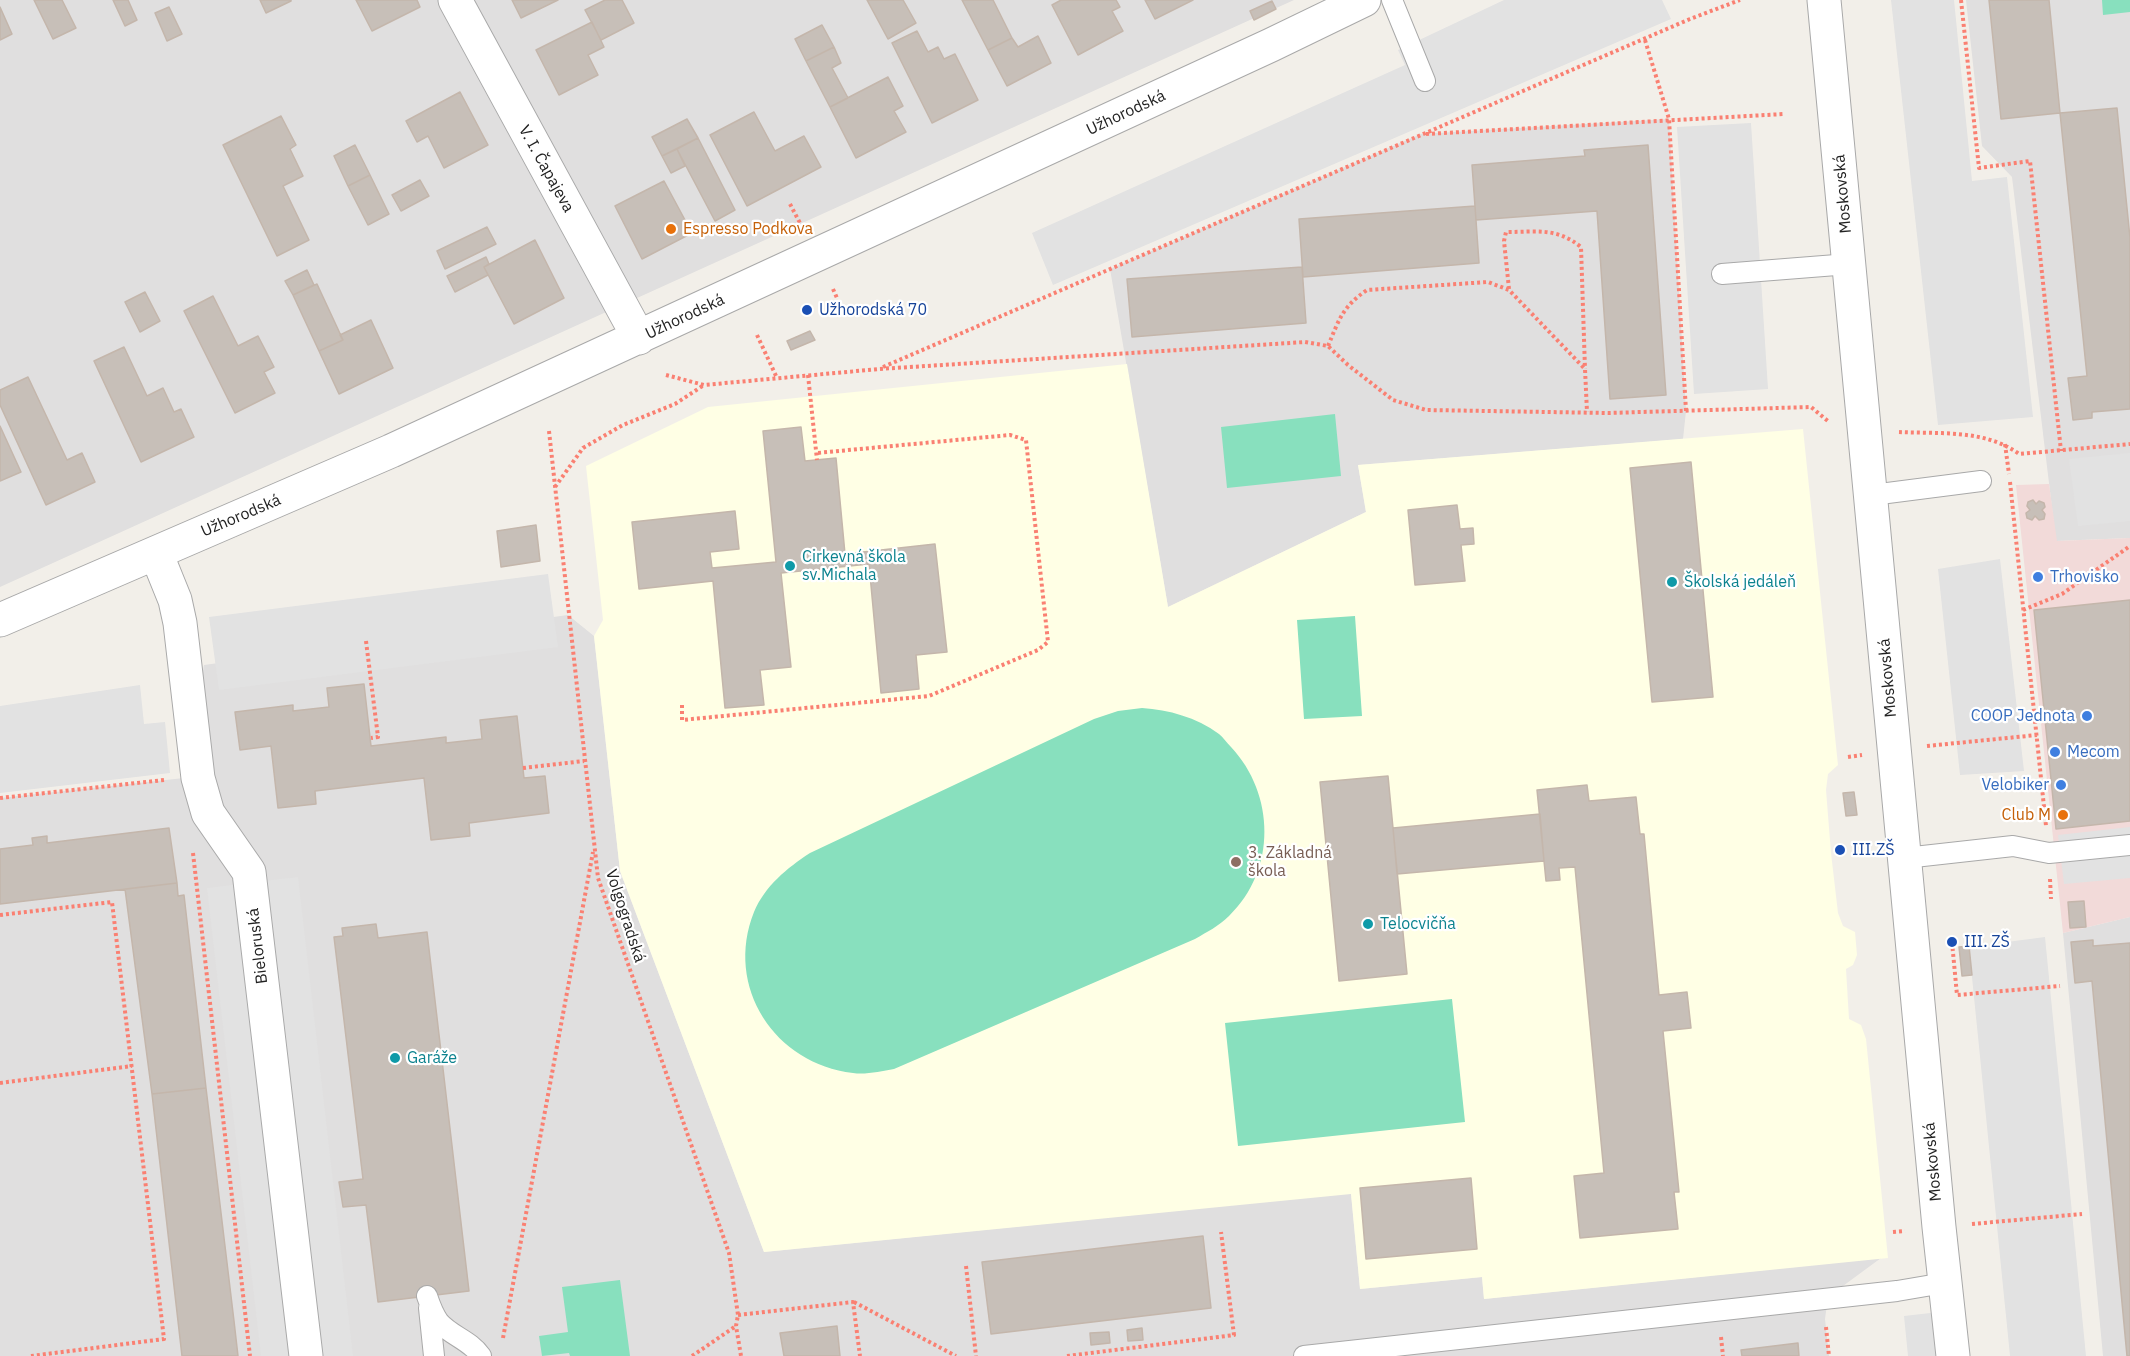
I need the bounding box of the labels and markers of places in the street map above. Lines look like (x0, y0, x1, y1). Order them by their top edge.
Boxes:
place label: Espresso Podkova (683, 219, 813, 239)
marker: Espresso Podkova (664, 222, 678, 236)
place label: Užhorodská 70 (819, 300, 927, 320)
marker: Užhorodská 70 (800, 303, 814, 317)
place label: Cirkevná škola sv.Michala (802, 547, 906, 585)
marker: Cirkevná škola sv.Michala (783, 559, 797, 573)
place label: Trhovisko (2050, 567, 2119, 587)
marker: Trhovisko (2031, 570, 2045, 584)
place label: Školská jedáleň (1684, 572, 1796, 592)
marker: Školská jedáleň (1665, 575, 1679, 589)
place label: COOP Jednota (1971, 706, 2075, 726)
marker: COOP Jednota (2080, 709, 2094, 723)
place label: Mecom (2067, 742, 2120, 762)
marker: Mecom (2048, 745, 2062, 759)
place label: Velobiker (1982, 775, 2049, 795)
marker: Velobiker (2054, 778, 2068, 792)
place label: Club M (2002, 805, 2051, 825)
marker: Club M (2056, 808, 2070, 822)
place label: III.ZŠ (1852, 840, 1895, 860)
place label: 3. Základná škola (1248, 843, 1332, 881)
marker: III.ZŠ (1833, 843, 1847, 857)
marker: 3. Základná škola (1229, 855, 1243, 869)
place label: Telocvičňa (1380, 914, 1456, 934)
marker: Telocvičňa (1361, 917, 1375, 931)
place label: III. ZŠ (1964, 932, 2010, 952)
marker: III. ZŠ (1945, 935, 1959, 949)
place label: Garáže (407, 1048, 457, 1068)
marker: Garáže (388, 1051, 402, 1065)

